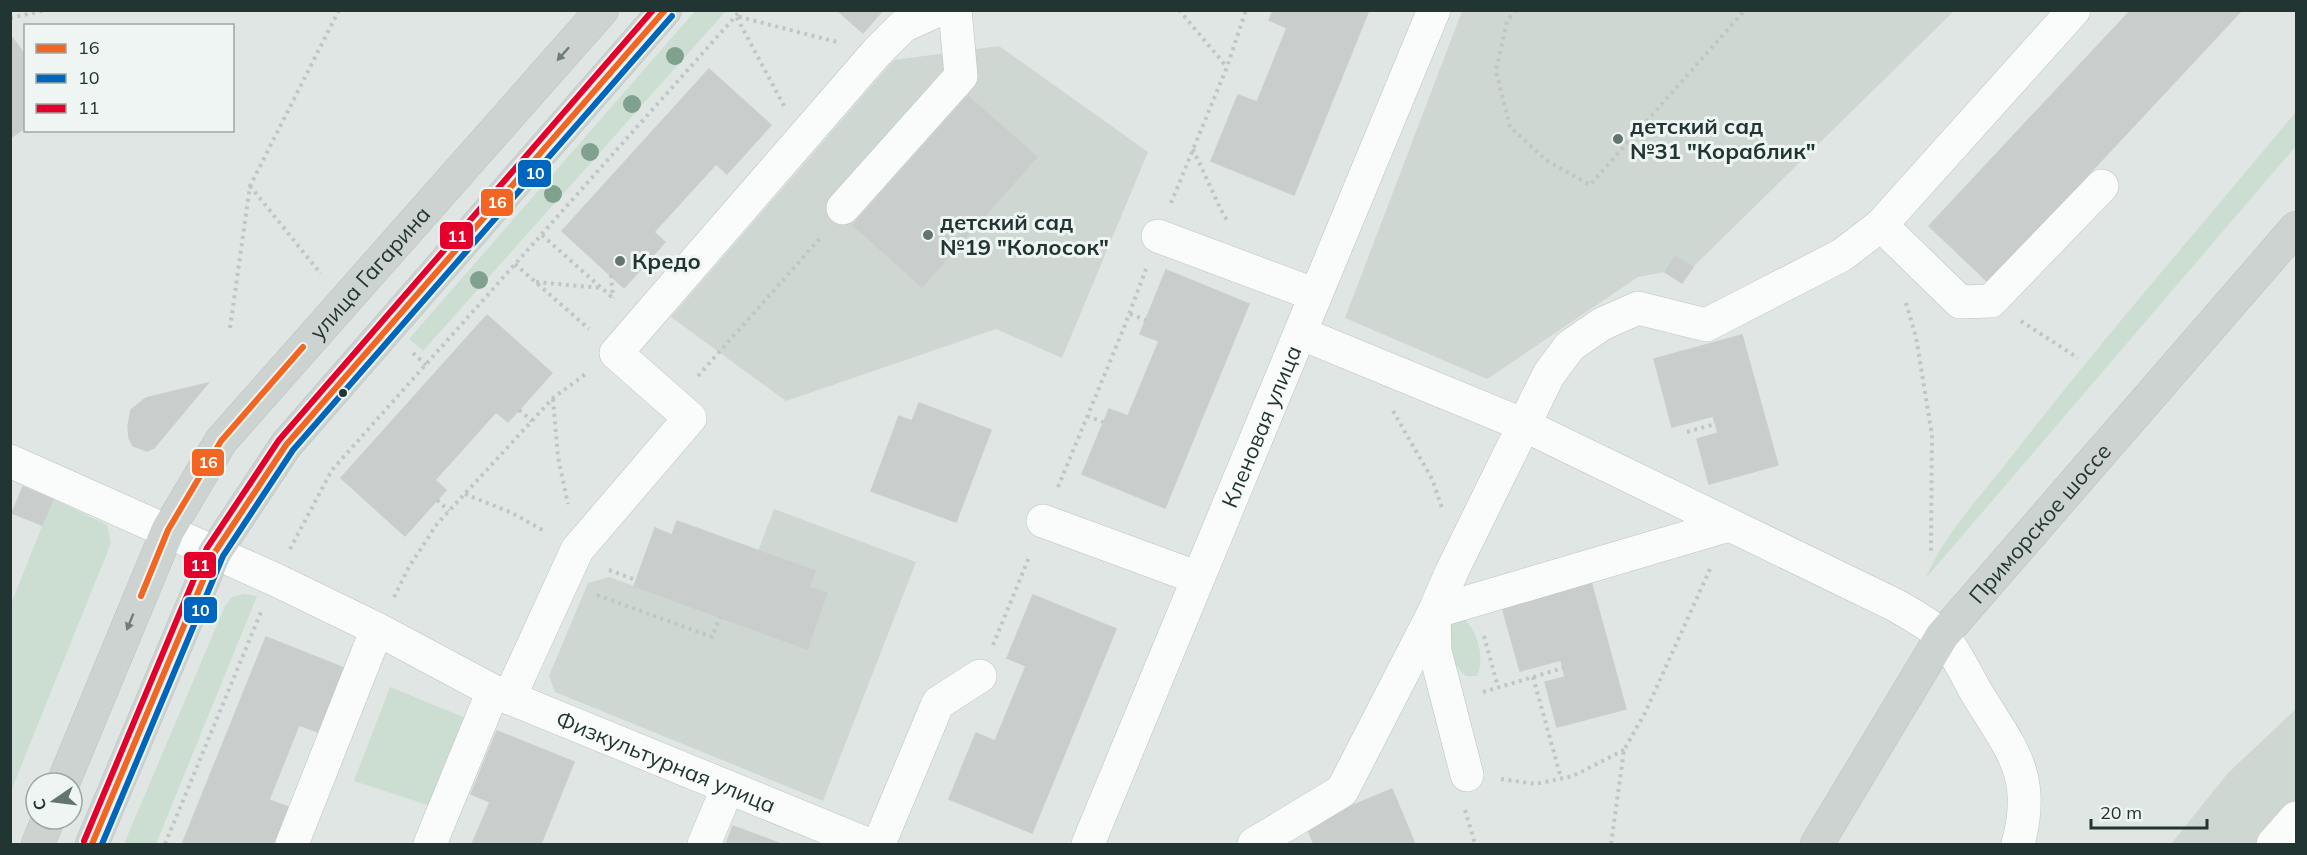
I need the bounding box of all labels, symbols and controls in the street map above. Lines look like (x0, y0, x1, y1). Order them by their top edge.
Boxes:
legend (24, 24, 234, 132)
text: 16 (78, 36, 100, 59)
one-way arrow (557, 46, 570, 61)
text: 10 (78, 66, 100, 89)
text: 11 (78, 96, 100, 119)
place label: детский сад №31 "Кораблик" (1630, 112, 1816, 165)
marker: детский сад №31 "Кораблик" (1611, 132, 1625, 146)
line badge: 10 (517, 159, 552, 188)
text: 10 (525, 163, 545, 183)
line badge: 16 (480, 188, 514, 217)
text: 16 (487, 192, 507, 212)
street label: улица Гагарина (303, 200, 436, 345)
place label: детский сад №19 "Колосок" (940, 208, 1109, 261)
line badge: 11 (439, 221, 474, 250)
text: 11 (447, 226, 467, 246)
marker: детский сад №19 "Колосок" (921, 228, 935, 242)
place label: Кредо (632, 247, 701, 275)
marker: Кредо (613, 254, 627, 268)
street label: Кленовая улица (1215, 341, 1307, 512)
unlabelled marker (337, 387, 349, 399)
street label: Приморское шоссе (1963, 437, 2117, 609)
line badge: 16 (191, 448, 225, 477)
text: 16 (198, 452, 218, 472)
line badge: 11 (183, 551, 217, 579)
text: 11 (190, 555, 210, 575)
line badge: 10 (183, 596, 218, 624)
text: 10 (190, 600, 210, 620)
one-way arrow (125, 614, 135, 632)
street label: Физкультурная улица (552, 704, 780, 819)
north arrow (24, 771, 84, 831)
scale bar (2091, 792, 2206, 830)
text: С (28, 797, 50, 812)
text: 20 m (2100, 801, 2142, 824)

